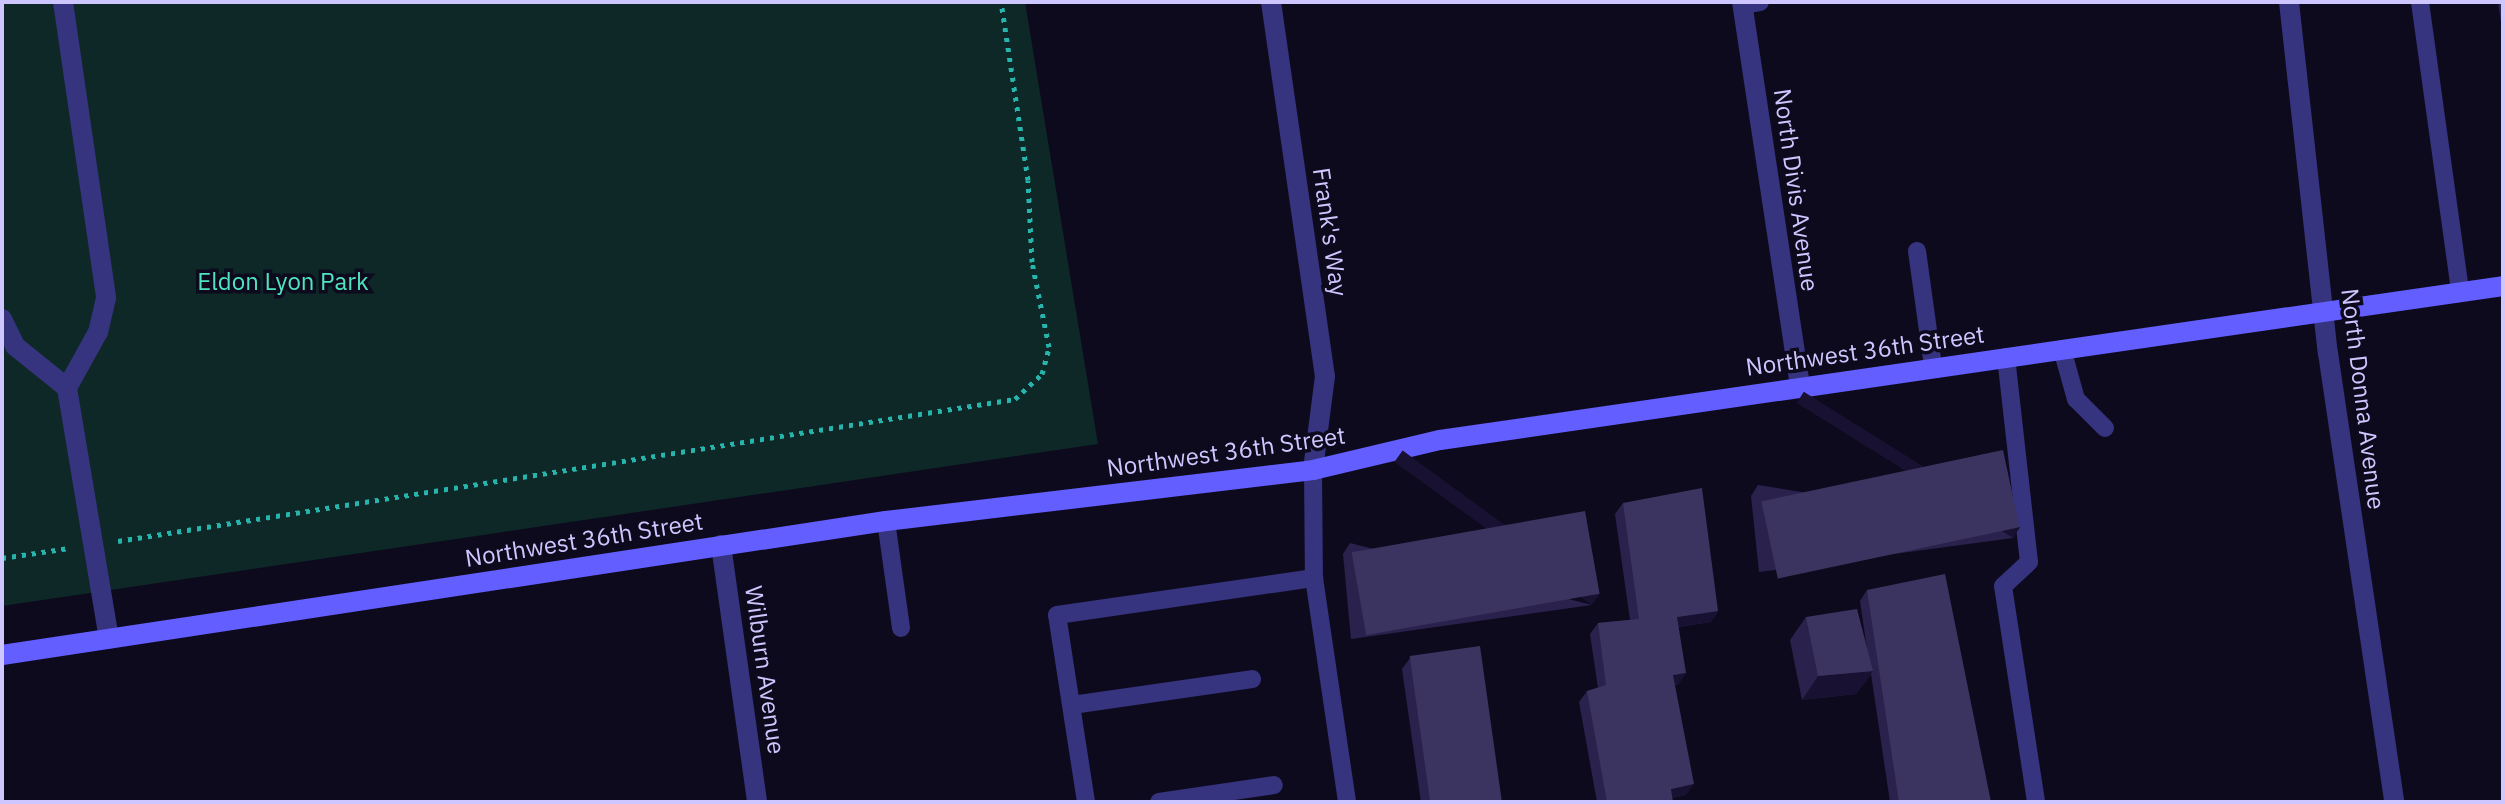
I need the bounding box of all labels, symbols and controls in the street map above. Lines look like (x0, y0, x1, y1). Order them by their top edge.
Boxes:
street label: North Divis Avenue (1768, 87, 1824, 293)
street label: Frank's Way (1307, 166, 1353, 298)
park label: Eldon Lyon Park (197, 268, 369, 296)
street label: North Donna Avenue (2335, 287, 2391, 511)
street label: Northwest 36th Street (1744, 320, 1986, 382)
street label: Northwest 36th Street (1105, 421, 1347, 483)
street label: Northwest 36th Street (463, 507, 705, 573)
street label: Wilburn Avenue (739, 584, 791, 756)

